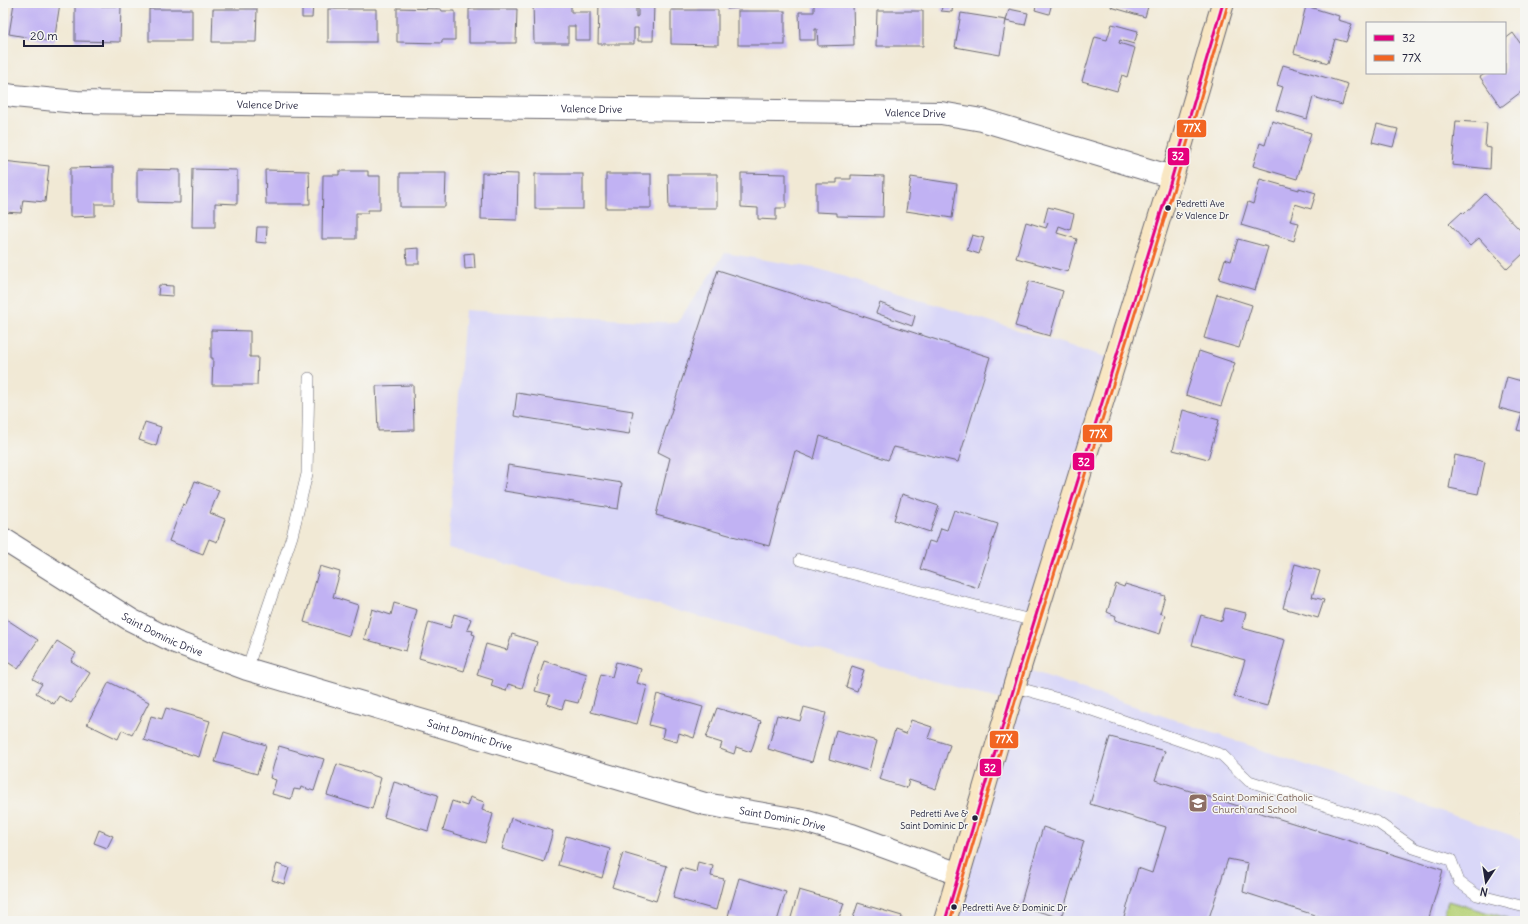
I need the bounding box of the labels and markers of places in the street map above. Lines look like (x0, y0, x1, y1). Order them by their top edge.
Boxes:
place label: Pedretti Ave & Valence Dr (1176, 198, 1229, 221)
marker: Pedretti Ave & Valence Dr (1163, 203, 1173, 213)
place label: Saint Dominic Catholic Church and School (1212, 791, 1313, 816)
school or university icon: Saint Dominic Catholic Church and School (1187, 792, 1209, 814)
place label: Pedretti Ave & Saint Dominic Dr (900, 808, 968, 831)
marker: Pedretti Ave & Saint Dominic Dr (970, 813, 980, 823)
marker: Pedretti Ave & Dominic Dr (949, 902, 959, 912)
place label: Pedretti Ave & Dominic Dr (962, 902, 1067, 913)

